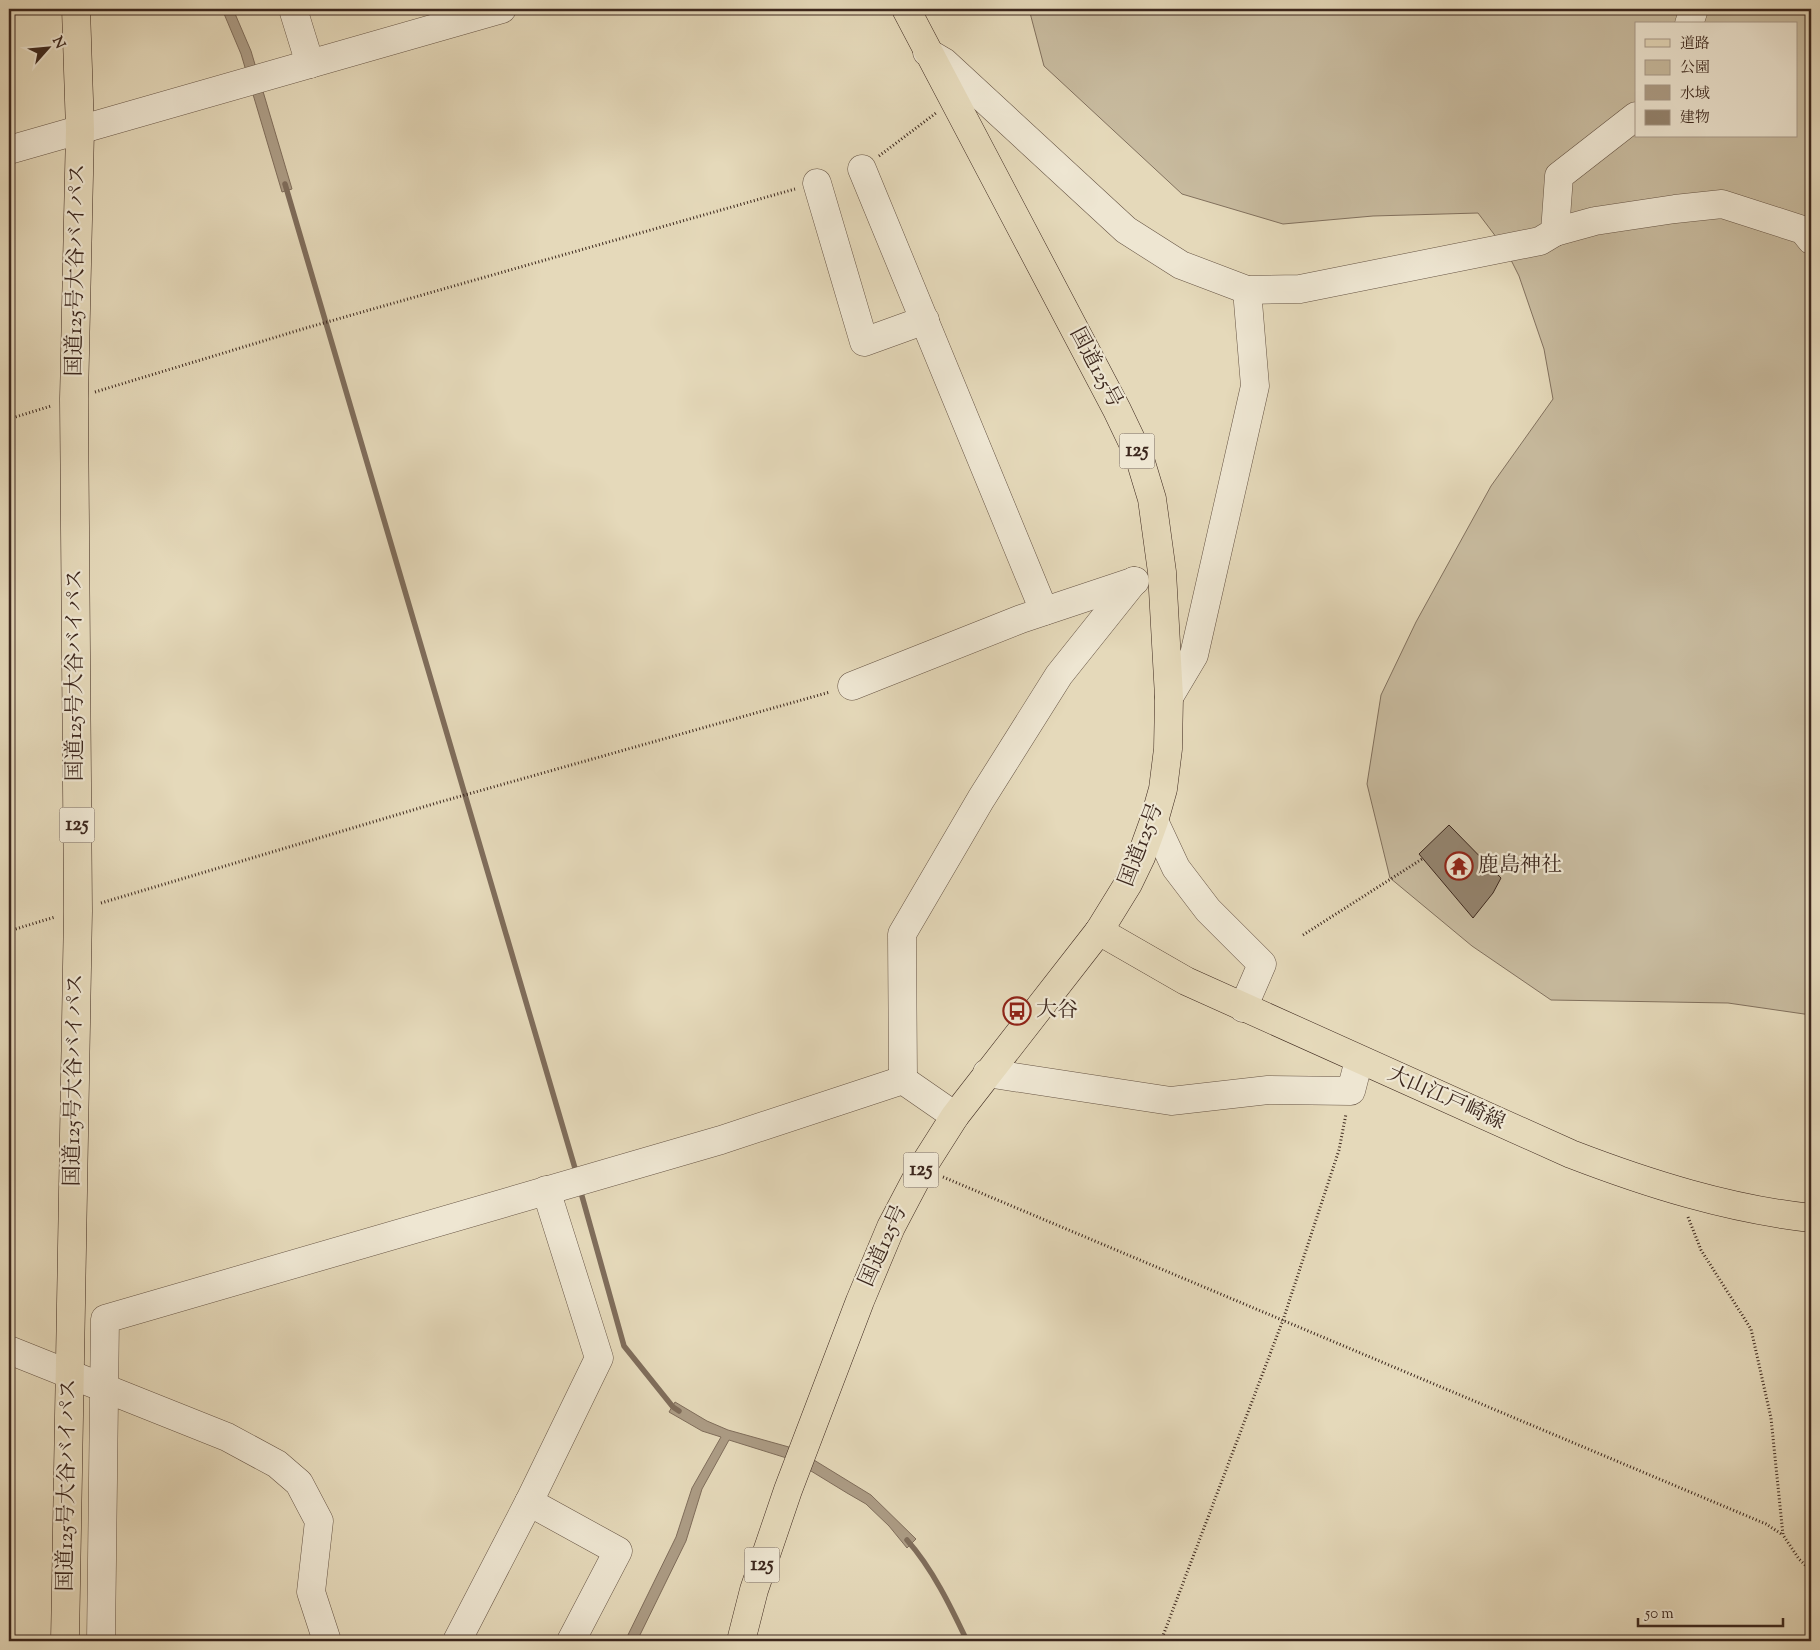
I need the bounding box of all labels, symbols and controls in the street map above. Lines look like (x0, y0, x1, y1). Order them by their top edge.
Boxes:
north arrow (22, 22, 72, 72)
legend (1635, 22, 1798, 138)
text: N (46, 33, 69, 53)
text: 道路 (1680, 34, 1710, 55)
text: 公園 (1680, 58, 1710, 79)
text: 水域 (1680, 84, 1710, 105)
text: 建物 (1680, 108, 1710, 129)
street label: 国道125号大谷バイパス (60, 163, 94, 377)
street label: 国道125号 (1061, 322, 1129, 414)
road number: 125 (1120, 434, 1154, 468)
street label: 国道125号大谷バイパス (61, 569, 91, 781)
street label: 国道125号 (1112, 799, 1172, 891)
road number: 125 (60, 808, 94, 842)
temple icon: 鹿島神社 (1444, 851, 1474, 881)
place label: 鹿島神社 (1478, 851, 1562, 881)
street label: 国道125号大谷バイパス (58, 973, 92, 1187)
bus stop icon: 大谷 (1002, 996, 1032, 1026)
place label: 大谷 (1036, 996, 1078, 1026)
street label: 大山江戸崎線 (1382, 1060, 1510, 1138)
road number: 125 (904, 1152, 938, 1188)
street label: 国道125号 (853, 1200, 915, 1292)
street label: 国道125号大谷バイパス (51, 1378, 85, 1592)
road number: 125 (744, 1548, 780, 1582)
scale bar (1638, 1595, 1782, 1627)
text: 50 m (1644, 1604, 1674, 1625)

